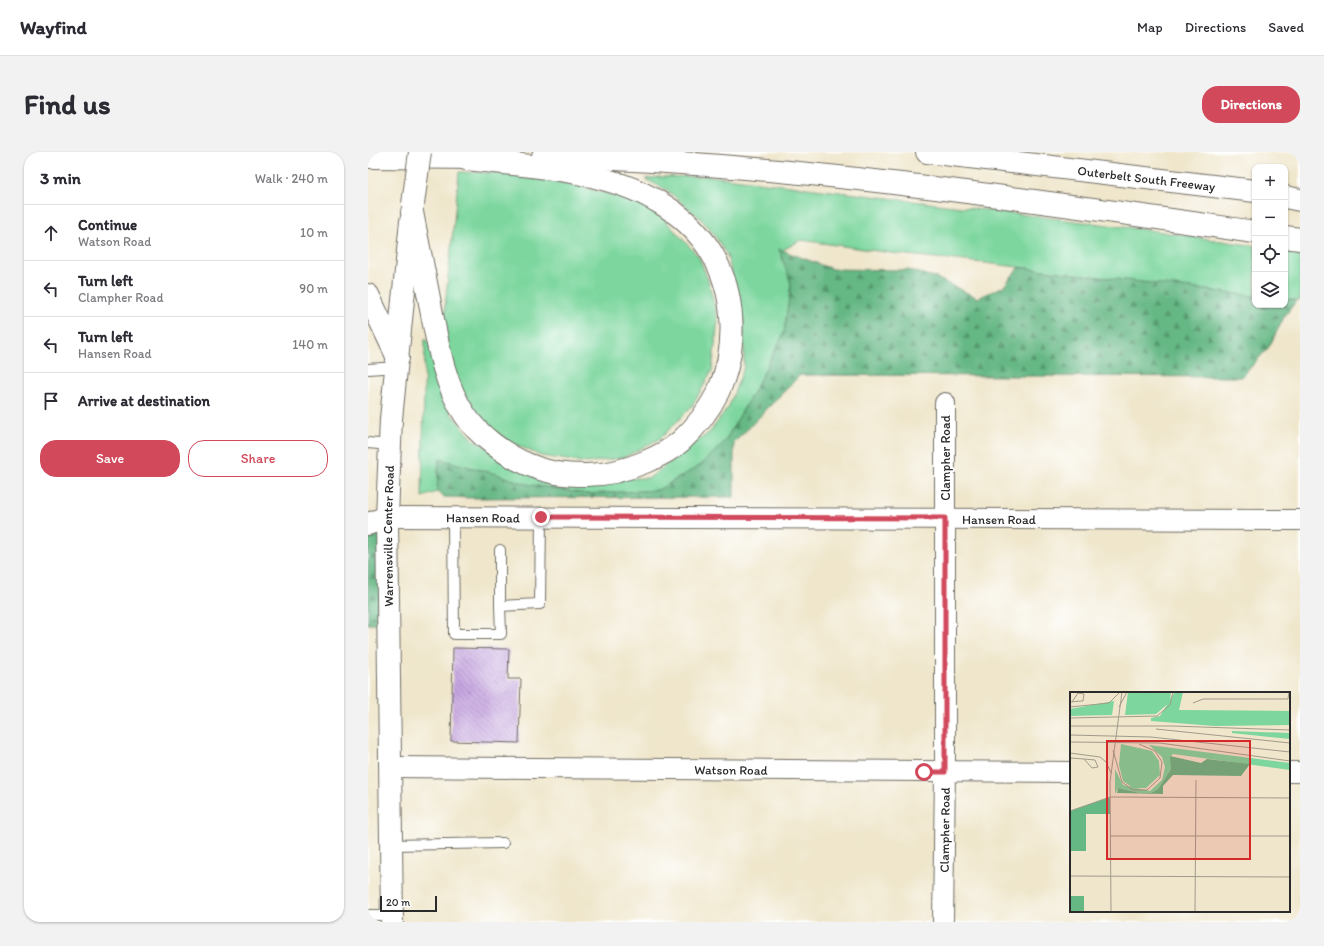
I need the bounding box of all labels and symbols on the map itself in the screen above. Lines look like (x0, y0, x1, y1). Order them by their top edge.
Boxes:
street label: Outerbelt South Freeway (1077, 163, 1216, 194)
street label: Clampher Road (938, 415, 953, 501)
street label: Warrensville Center Road (380, 465, 397, 607)
route end (532, 508, 550, 526)
street label: Hansen Road (446, 510, 520, 525)
street label: Hansen Road (962, 512, 1036, 527)
inset map (1070, 692, 1290, 912)
street label: Watson Road (694, 762, 768, 778)
route start (915, 763, 933, 781)
street label: Clampher Road (937, 787, 953, 873)
scale bar (380, 894, 437, 913)

